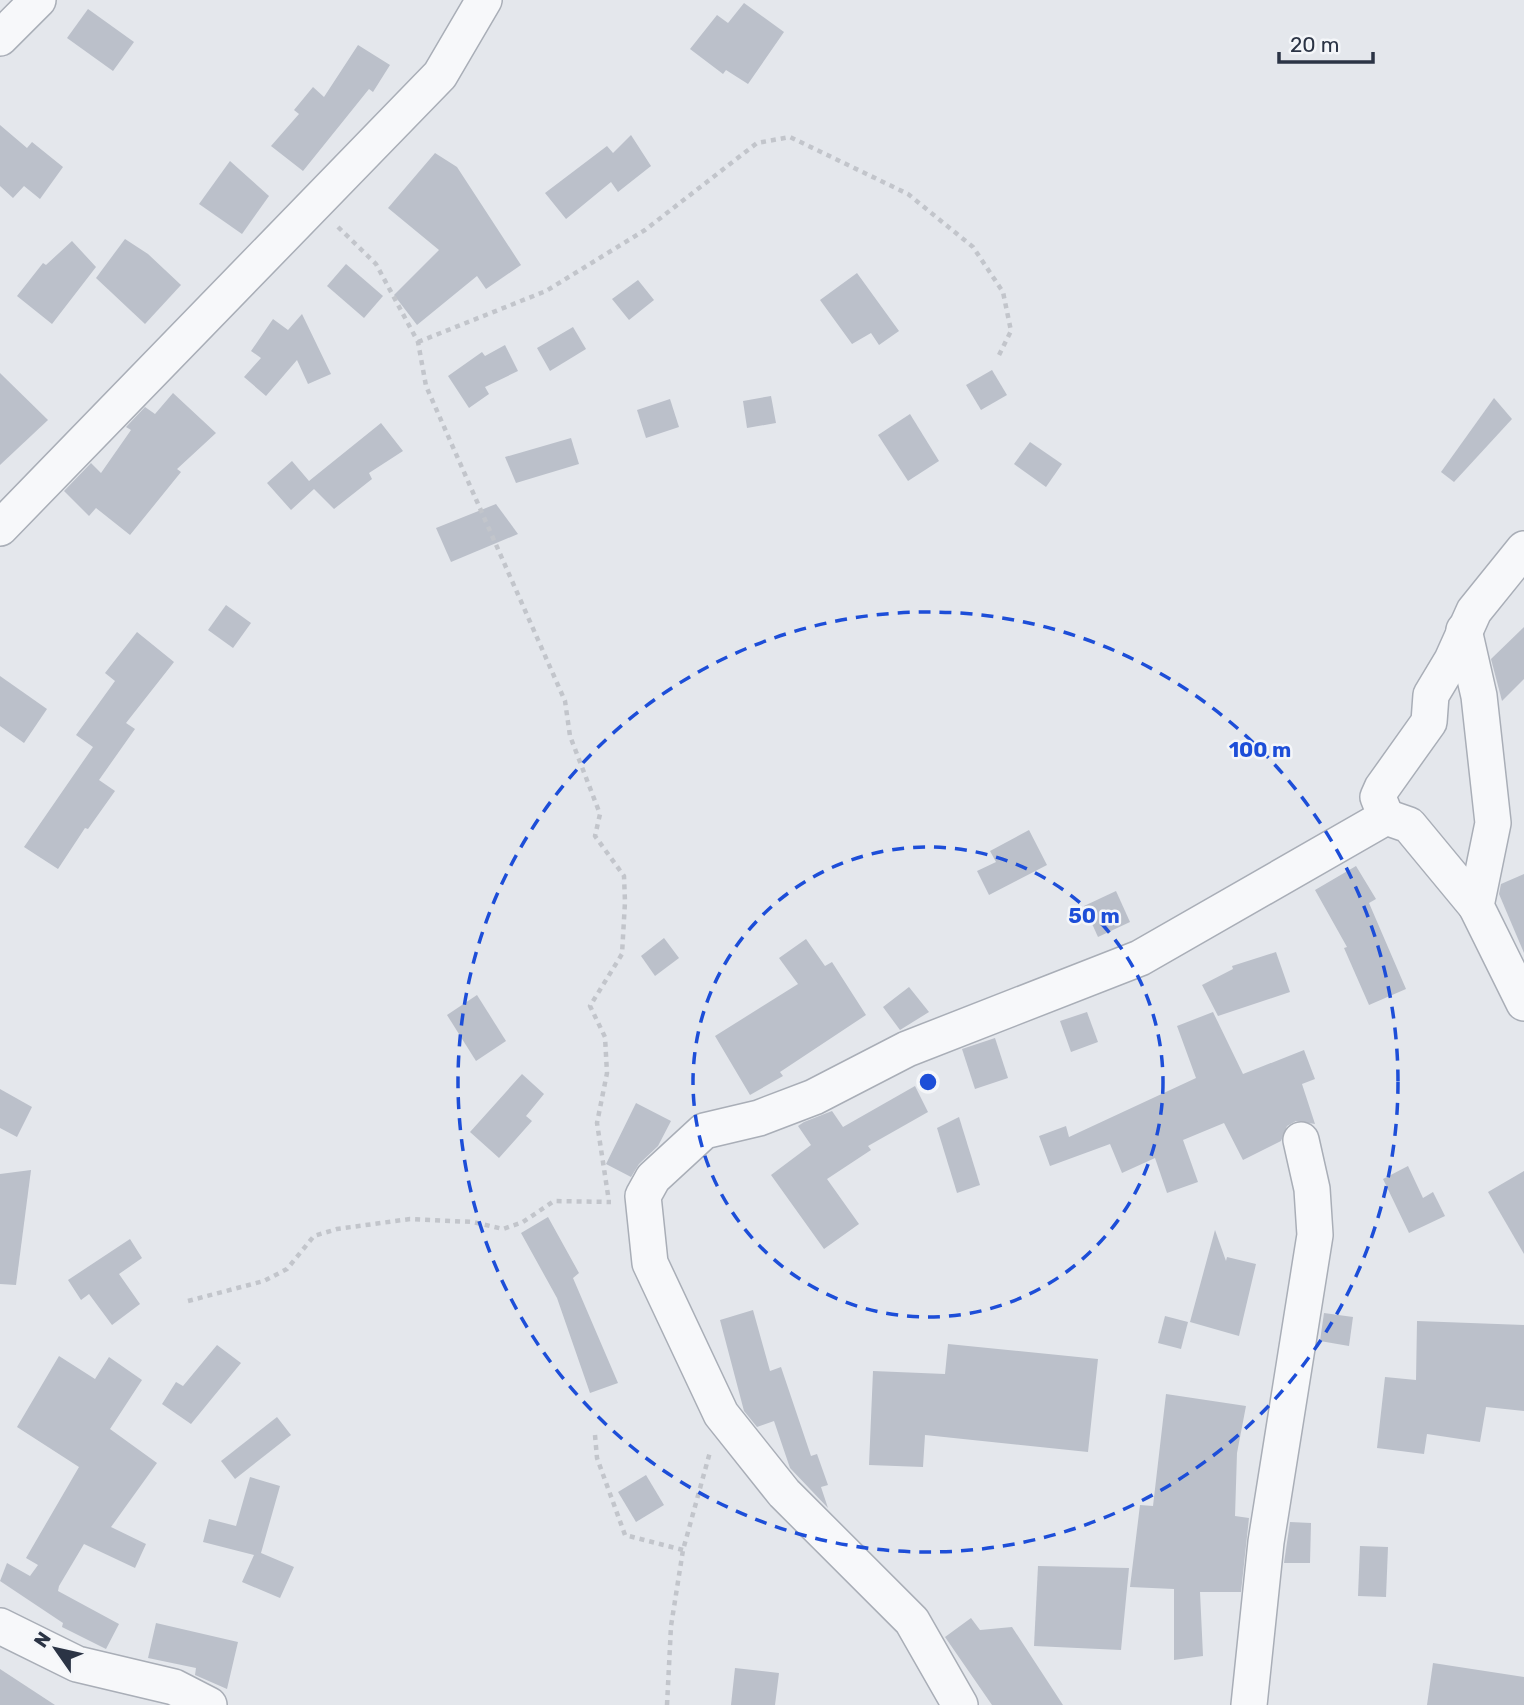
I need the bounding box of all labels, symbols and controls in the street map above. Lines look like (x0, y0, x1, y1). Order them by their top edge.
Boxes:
scale bar (1279, 21, 1374, 65)
text: 20 m (1290, 32, 1339, 57)
text: 100 m (1229, 737, 1291, 762)
text: 50 m (1068, 903, 1120, 928)
centre of rings (916, 1070, 940, 1094)
north arrow (21, 1614, 91, 1684)
text: N (29, 1628, 56, 1652)

